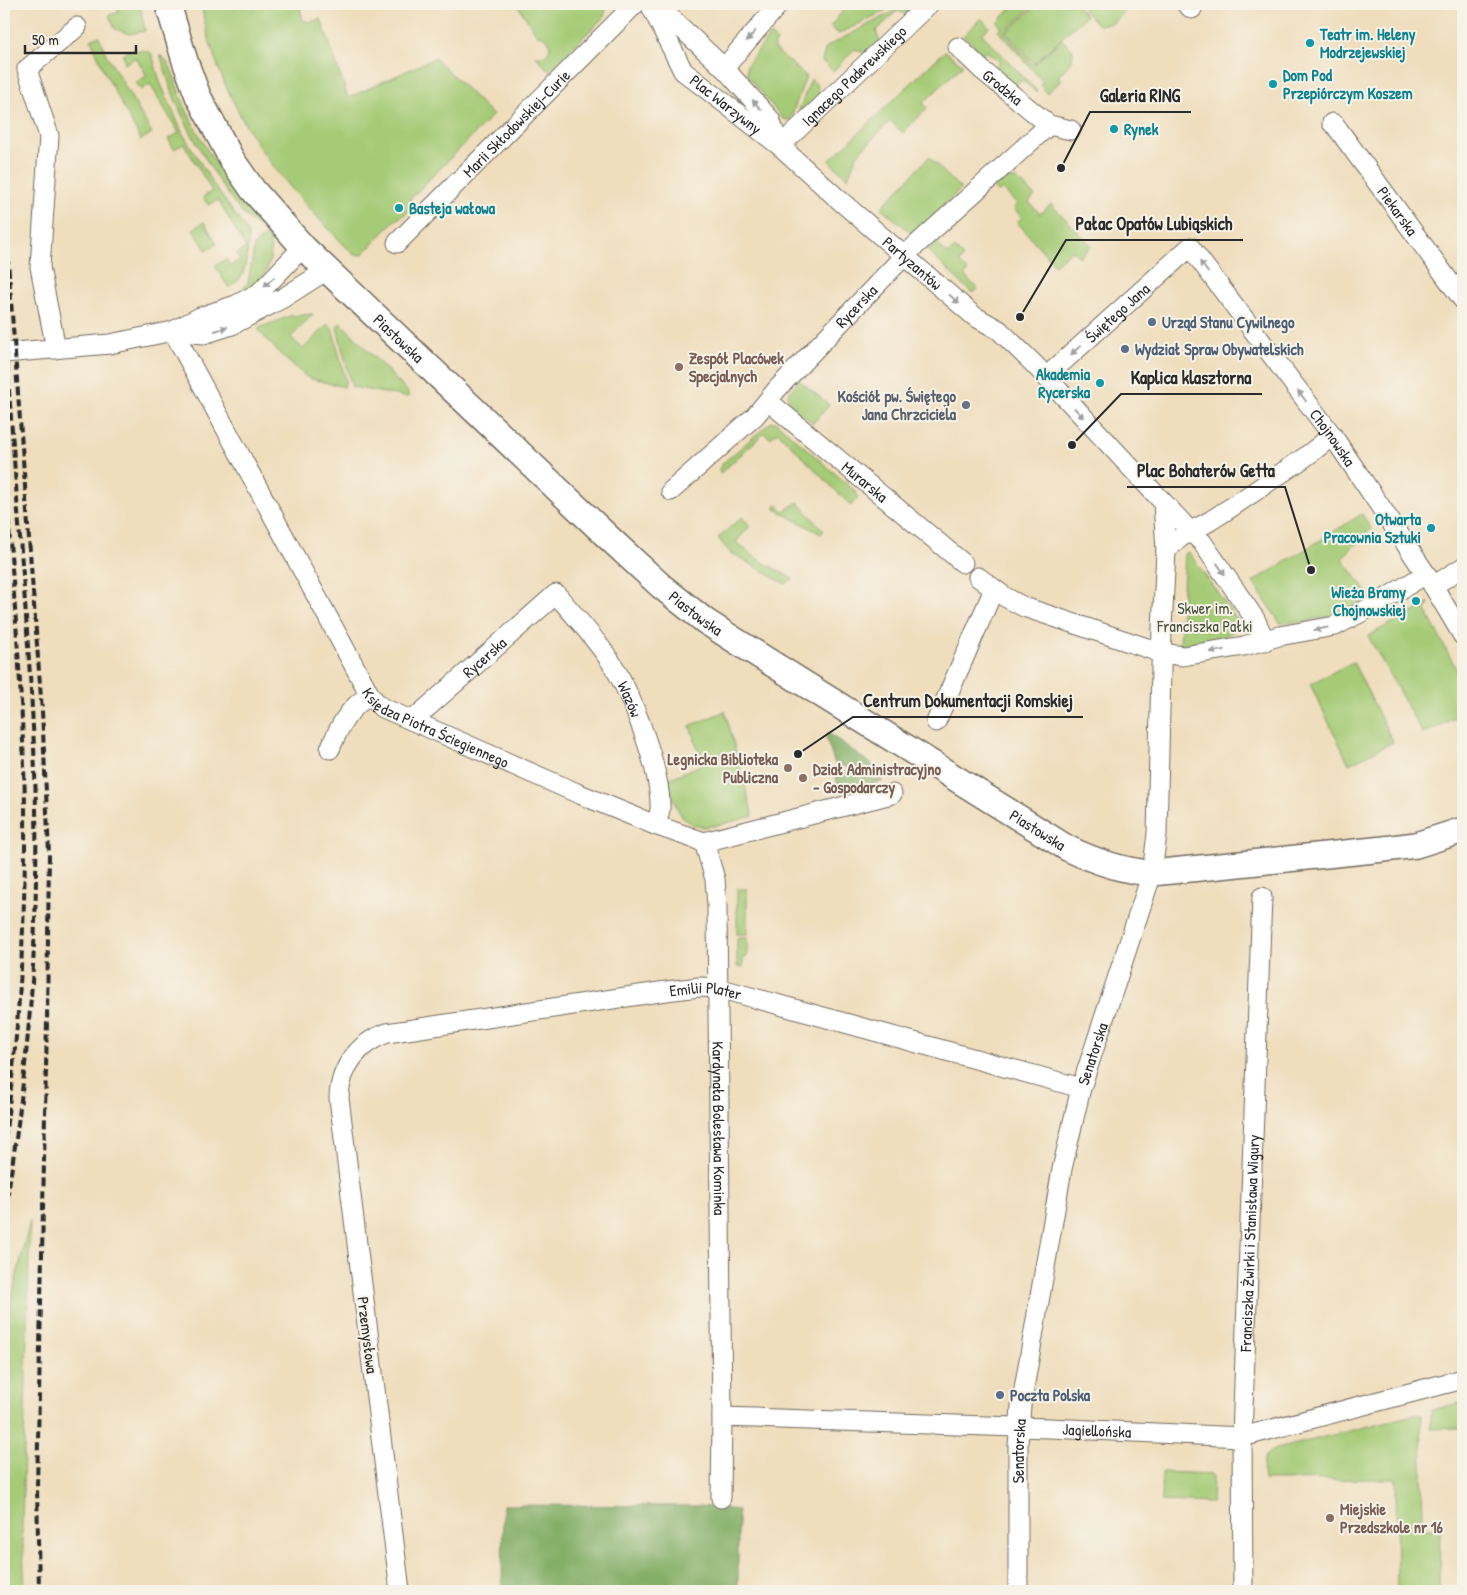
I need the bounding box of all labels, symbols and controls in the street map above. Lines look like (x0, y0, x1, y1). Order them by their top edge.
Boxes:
street label: Ignacego Paderewskiego (797, 20, 911, 131)
scale bar (25, 22, 136, 54)
place label: Teatr im. Heleny Modrzejewskiej (1319, 23, 1416, 63)
text: 50 m (32, 29, 59, 50)
one-way arrow (746, 29, 757, 42)
marker: Teatr im. Heleny Modrzejewskiej (1304, 37, 1316, 49)
street label: Marii Skłodowskiej-Curie (458, 64, 575, 182)
street label: Grodzka (978, 64, 1028, 110)
place label: Dom Pod Przepiórczym Koszem (1283, 64, 1413, 105)
street label: Plac Warzywny (685, 69, 767, 139)
marker: Dom Pod Przepiórczym Koszem (1267, 78, 1279, 90)
callout: Galeria RING (1090, 79, 1191, 112)
text: Galeria RING (1100, 83, 1181, 108)
one-way arrow (751, 98, 762, 111)
place label: Rynek (1124, 118, 1159, 141)
marker: Rynek (1108, 123, 1120, 135)
street label: Piekarska (1372, 182, 1423, 240)
place label: Basteja wałowa (409, 197, 496, 219)
marker: Basteja wałowa (393, 202, 405, 214)
callout: Pałac Opatów Lubiąskich (1066, 207, 1243, 240)
text: Pałac Opatów Lubiąskich (1076, 211, 1233, 237)
street label: Partyzantów (878, 231, 947, 295)
one-way arrow (1199, 261, 1210, 274)
one-way arrow (264, 276, 276, 288)
street label: Świętego Jana (1080, 278, 1154, 348)
street label: Rycerska (830, 280, 882, 333)
one-way arrow (948, 293, 961, 304)
street label: Piastowska (369, 309, 429, 368)
place label: Urząd Stanu Cywilnego (1162, 311, 1295, 334)
marker: Urząd Stanu Cywilnego (1146, 316, 1158, 328)
one-way arrow (213, 324, 228, 332)
place label: Wydział Spraw Obywatelskich (1135, 338, 1304, 361)
marker: Wydział Spraw Obywatelskich (1119, 343, 1131, 355)
one-way arrow (1070, 344, 1082, 356)
place label: Zespół Placówek Specjalnych (689, 347, 784, 388)
marker: Zespół Placówek Specjalnych (673, 361, 685, 373)
callout: Kaplica klasztorna (1121, 361, 1262, 394)
place label: Akademia Rycerska (1036, 363, 1091, 404)
text: Kaplica klasztorna (1131, 365, 1252, 391)
marker: Akademia Rycerska (1094, 377, 1106, 389)
place label: Kościół pw. Świętego Jana Chrzciciela (838, 385, 957, 425)
one-way arrow (1297, 390, 1308, 403)
marker: Kościół pw. Świętego Jana Chrzciciela (960, 399, 972, 411)
street label: Chojnowska (1305, 404, 1361, 470)
one-way arrow (1073, 406, 1085, 418)
callout: Plac Bohaterów Getta (1127, 454, 1285, 487)
street label: Murarska (837, 456, 893, 507)
text: Plac Bohaterów Getta (1137, 458, 1276, 483)
place label: Otwarta Pracownia Sztuki (1324, 508, 1422, 548)
marker: Otwarta Pracownia Sztuki (1425, 522, 1437, 534)
one-way arrow (1216, 562, 1226, 575)
place label: Wieża Bramy Chojnowskiej (1331, 581, 1406, 621)
street label: Piastowska (664, 586, 727, 641)
marker: Wieża Bramy Chojnowskiej (1410, 595, 1422, 607)
park label: Skwer im. Franciszka Pałki (1156, 597, 1253, 637)
one-way arrow (1314, 625, 1329, 633)
street label: Rycerska (458, 632, 511, 683)
one-way arrow (1209, 647, 1225, 655)
street label: Wazów (612, 677, 648, 720)
street label: Księdza Piotra Ściegiennego (357, 684, 513, 773)
callout: Centrum Dokumentacji Romskiej (853, 684, 1083, 717)
text: Centrum Dokumentacji Romskiej (863, 688, 1073, 713)
place label: Legnicka Biblioteka Publiczna (668, 748, 779, 788)
place label: Dział Administracyjno - Gospodarczy (813, 758, 941, 799)
marker: Legnicka Biblioteka Publiczna (782, 762, 794, 774)
marker: Dział Administracyjno - Gospodarczy (797, 772, 809, 784)
street label: Piastowska (1006, 804, 1070, 856)
street label: Emilii Plater (668, 976, 744, 1005)
street label: Senatorska (1072, 1020, 1113, 1088)
street label: Kardynała Bolesława Kominka (707, 1041, 731, 1215)
street label: Franciszka Żwirki i Stanisława Wigury (1234, 1134, 1264, 1353)
street label: Przemysłowa (352, 1295, 384, 1375)
place label: Poczta Polska (1010, 1384, 1091, 1406)
marker: Poczta Polska (994, 1389, 1006, 1401)
street label: Senatorska (1007, 1418, 1031, 1483)
street label: Jagiellońska (1062, 1418, 1132, 1443)
place label: Miejskie Przedszkole nr 16 (1340, 1498, 1444, 1538)
marker: Miejskie Przedszkole nr 16 (1324, 1512, 1336, 1524)

